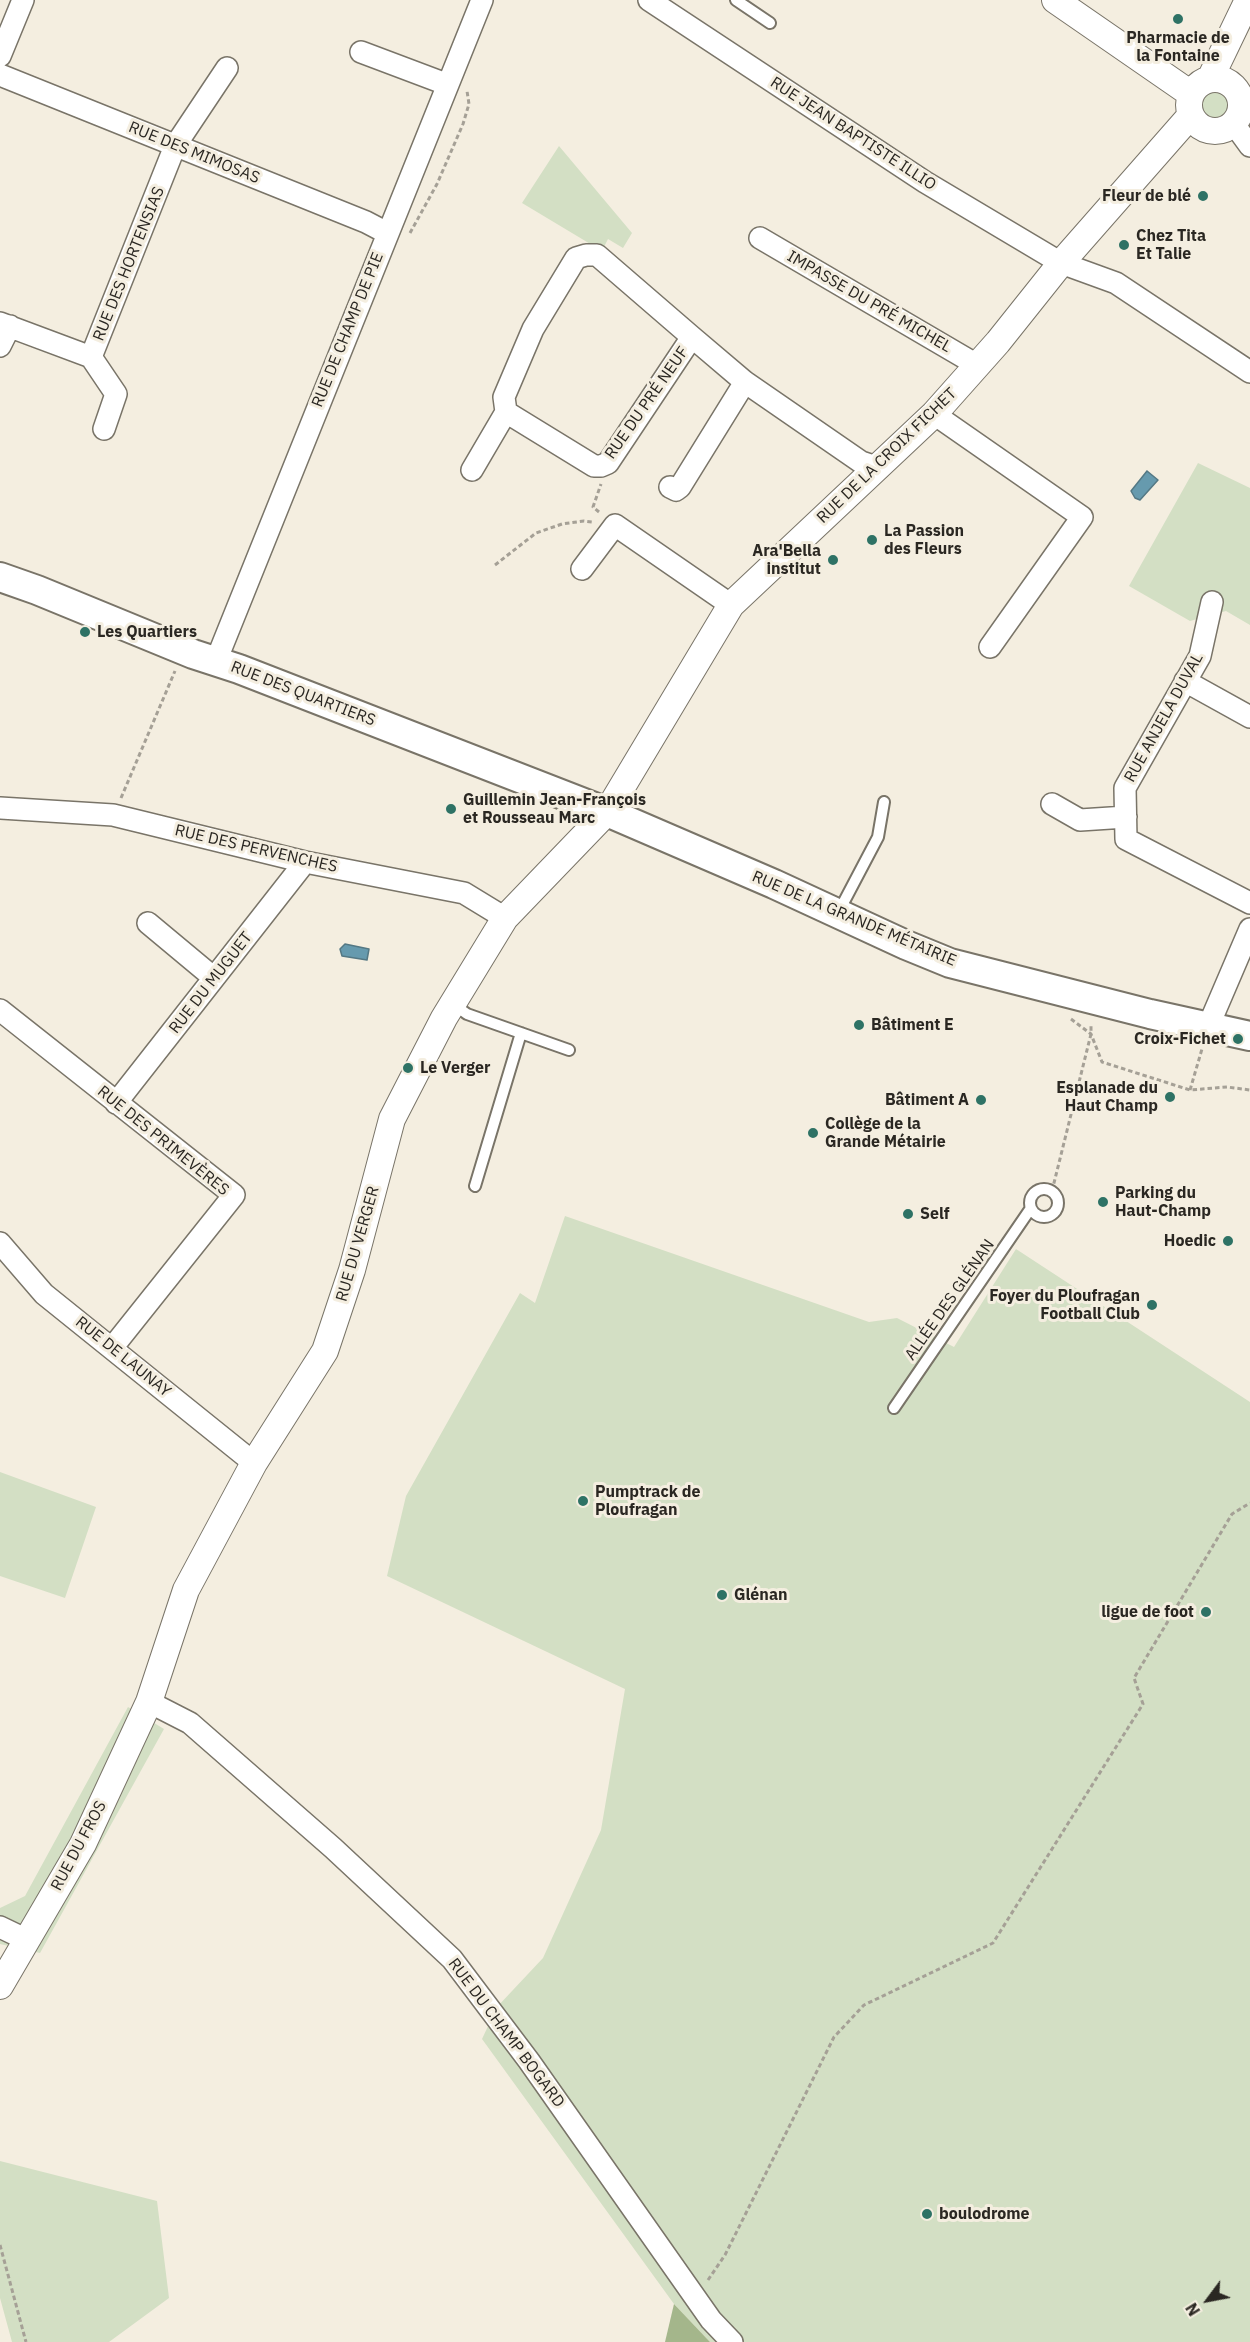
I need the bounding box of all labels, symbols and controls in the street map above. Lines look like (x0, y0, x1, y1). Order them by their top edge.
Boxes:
marker: Pharmacie de la Fontaine (1171, 12, 1185, 26)
place label: Pharmacie de la Fontaine (1126, 28, 1230, 66)
street label: RUE JEAN BAPTISTE ILLIO (766, 73, 940, 195)
street label: RUE DES MIMOSAS (126, 118, 262, 188)
street label: RUE DES HORTENSIAS (89, 184, 169, 344)
place label: Fleur de blé (1102, 186, 1191, 206)
marker: Fleur de blé (1196, 189, 1210, 203)
place label: Chez Tita Et Talie (1136, 226, 1206, 264)
marker: Chez Tita Et Talie (1117, 238, 1131, 252)
street label: IMPASSE DU PRÉ MICHEL (783, 247, 955, 357)
street label: RUE DE CHAMP DE PIE (308, 250, 388, 410)
street label: RUE DU PRÉ NEUF (601, 343, 693, 463)
street label: RUE DE LA CROIX FICHET (813, 384, 961, 528)
place label: La Passion des Fleurs (884, 521, 964, 559)
marker: La Passion des Fleurs (865, 533, 879, 547)
place label: Ara'Bella institut (752, 541, 821, 579)
marker: Ara'Bella institut (826, 553, 840, 567)
place label: Les Quartiers (97, 622, 197, 642)
marker: Les Quartiers (78, 625, 92, 639)
street label: RUE ANJELA DUVAL (1121, 650, 1207, 786)
street label: RUE DES QUARTIERS (228, 658, 378, 730)
place label: Guillemin Jean-François et Rousseau Marc (463, 790, 646, 828)
marker: Guillemin Jean-François et Rousseau Marc (444, 802, 458, 816)
street label: RUE DES PERVENCHES (173, 821, 339, 877)
street label: RUE DE LA GRANDE MÉTAIRIE (749, 867, 959, 971)
street label: RUE DU MUGUET (165, 928, 257, 1038)
place label: Bâtiment E (871, 1015, 954, 1035)
marker: Bâtiment E (852, 1018, 866, 1032)
place label: Croix-Fichet (1134, 1029, 1226, 1049)
marker: Croix-Fichet (1231, 1032, 1245, 1046)
place label: Le Verger (420, 1058, 490, 1078)
marker: Le Verger (401, 1061, 415, 1075)
place label: Esplanade du Haut Champ (1056, 1078, 1158, 1116)
street label: RUE DES PRIMEVÈRES (93, 1082, 233, 1200)
place label: Bâtiment A (885, 1090, 969, 1110)
marker: Esplanade du Haut Champ (1163, 1090, 1177, 1104)
marker: Bâtiment A (974, 1093, 988, 1107)
place label: Collège de la Grande Métairie (825, 1114, 946, 1152)
marker: Collège de la Grande Métairie (806, 1126, 820, 1140)
place label: Parking du Haut-Champ (1115, 1183, 1211, 1221)
street label: RUE DU VERGER (332, 1184, 384, 1304)
marker: Parking du Haut-Champ (1096, 1195, 1110, 1209)
place label: Self (920, 1204, 950, 1224)
marker: Self (901, 1207, 915, 1221)
place label: Hoedic (1164, 1231, 1216, 1251)
marker: Hoedic (1221, 1234, 1235, 1248)
street label: ALLÉE DES GLÉNAN (901, 1236, 999, 1364)
place label: Foyer du Ploufragan Football Club (989, 1286, 1140, 1324)
marker: Foyer du Ploufragan Football Club (1145, 1298, 1159, 1312)
street label: RUE DE LAUNAY (71, 1313, 175, 1401)
place label: Pumptrack de Ploufragan (595, 1482, 700, 1520)
marker: Pumptrack de Ploufragan (576, 1494, 590, 1508)
place label: Glénan (734, 1585, 788, 1605)
marker: Glénan (715, 1588, 729, 1602)
place label: ligue de foot (1101, 1602, 1194, 1622)
marker: ligue de foot (1199, 1605, 1213, 1619)
street label: RUE DU FROS (47, 1798, 111, 1894)
street label: RUE DU CHAMP BOGARD (444, 1955, 568, 2111)
place label: boulodrome (939, 2204, 1030, 2224)
marker: boulodrome (920, 2207, 934, 2221)
north arrow (1178, 2270, 1238, 2330)
text: N (1181, 2299, 1204, 2320)

